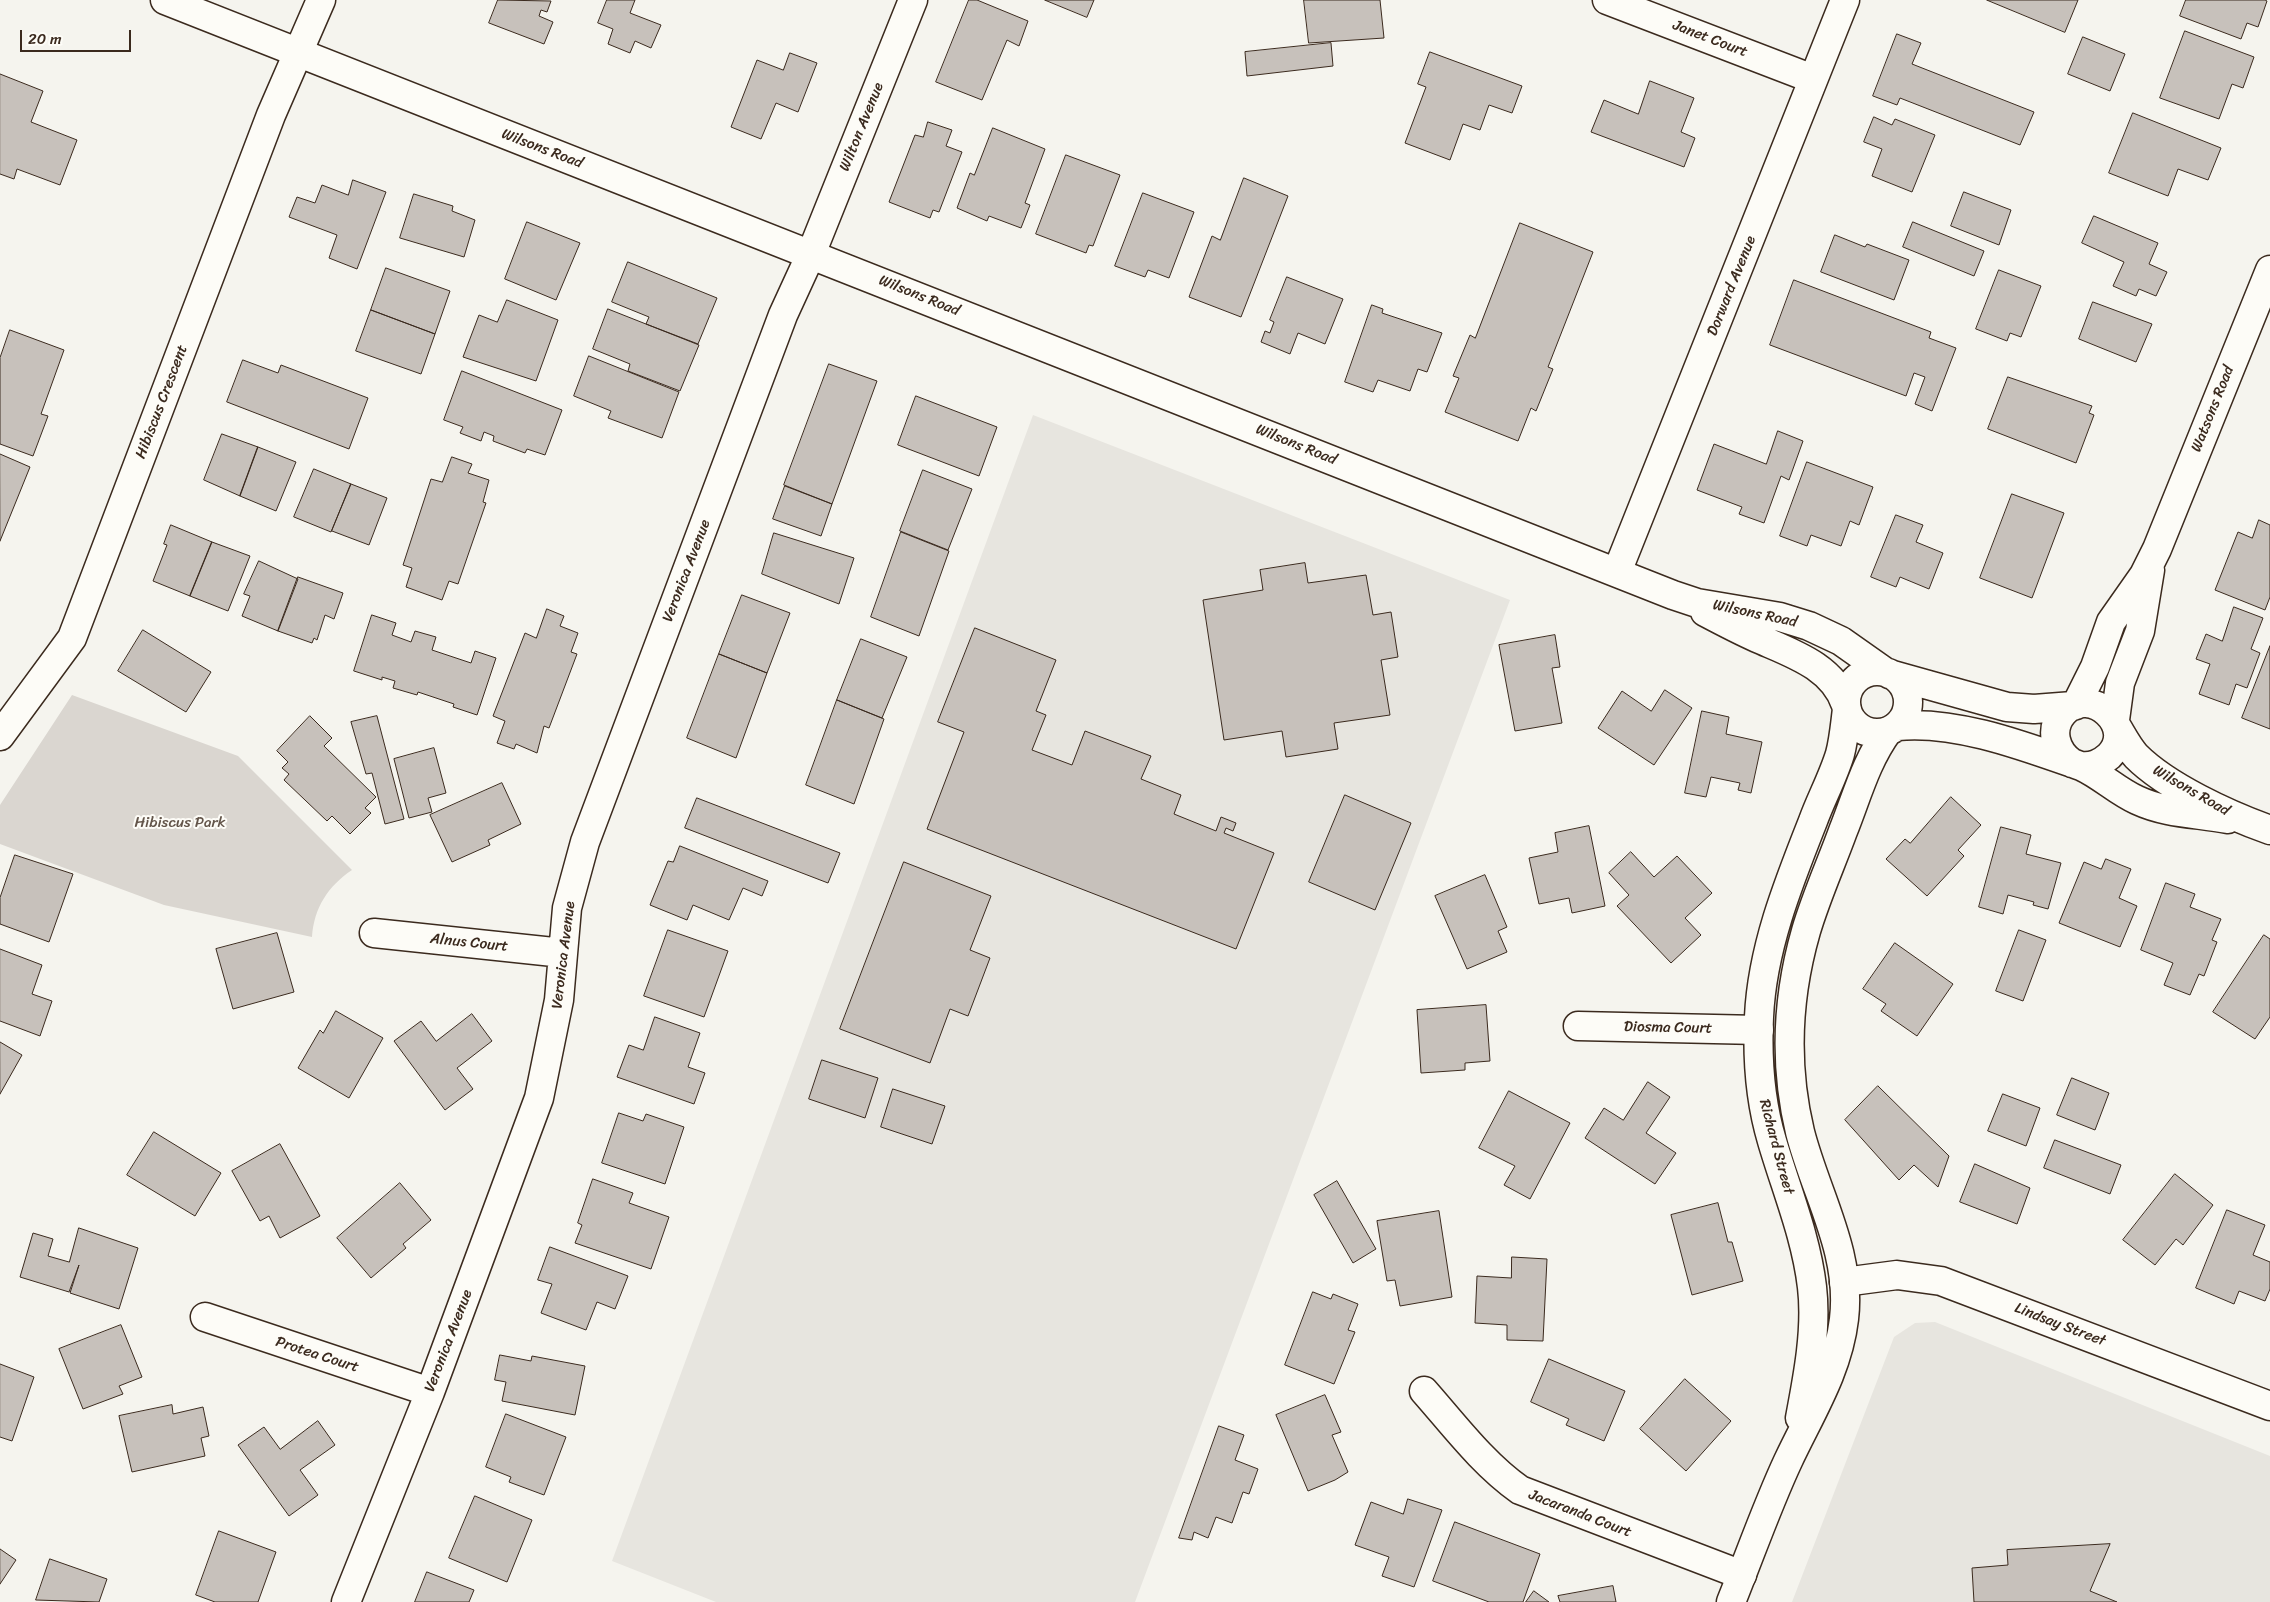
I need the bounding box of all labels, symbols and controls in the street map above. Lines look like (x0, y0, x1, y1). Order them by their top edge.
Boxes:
street label: Janet Court (1670, 17, 1750, 61)
scale bar (22, 20, 134, 52)
text: 20 m (28, 26, 62, 52)
street label: Wilton Avenue (836, 80, 888, 174)
street label: Wilsons Road (499, 125, 585, 173)
street label: Dorward Avenue (1704, 233, 1760, 339)
street label: Wilsons Road (876, 272, 962, 320)
street label: Hibiscus Crescent (132, 343, 192, 461)
street label: Watsons Road (2188, 363, 2238, 455)
street label: Wilsons Road (1253, 421, 1339, 469)
street label: Veronica Avenue (659, 517, 715, 625)
street label: Wilsons Road (1711, 596, 1799, 632)
street label: Wilsons Road (2149, 762, 2233, 820)
park label: Hibiscus Park (134, 814, 226, 832)
street label: Veronica Avenue (548, 900, 580, 1010)
street label: Alnus Court (429, 930, 509, 956)
street label: Diosma Court (1624, 1018, 1712, 1038)
street label: Richard Street (1755, 1098, 1797, 1196)
street label: Veronica Avenue (421, 1287, 477, 1395)
street label: Lindsay Street (2012, 1299, 2108, 1351)
street label: Protea Court (273, 1333, 361, 1377)
street label: Jacaranda Court (1526, 1486, 1634, 1542)

